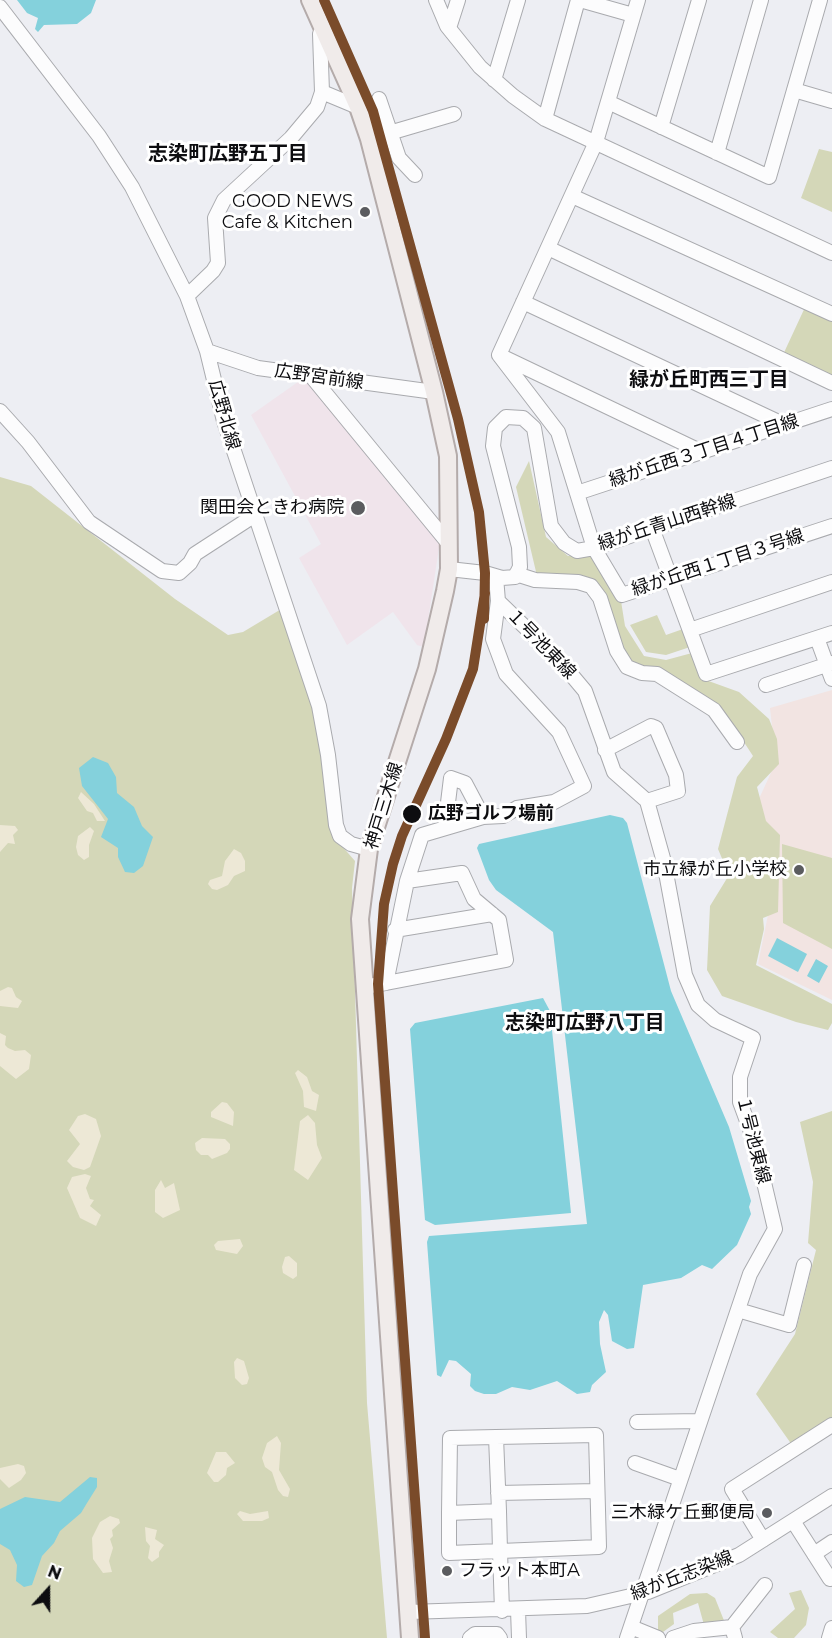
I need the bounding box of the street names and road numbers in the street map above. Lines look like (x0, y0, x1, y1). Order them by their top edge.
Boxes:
street label: 広野宮前線 (273, 360, 365, 394)
street label: 広野北線 (204, 377, 244, 453)
street label: 緑が丘西３丁目４丁目線 (607, 410, 801, 492)
street label: 緑が丘青山西幹線 (595, 490, 739, 556)
street label: 緑が丘西１丁目３号線 (629, 525, 807, 601)
street label: １号池東線 (502, 604, 580, 684)
street label: 神戸三木線 (361, 760, 407, 852)
street label: １号池東線 (732, 1094, 774, 1186)
street label: 緑が丘志染線 (628, 1547, 736, 1605)

